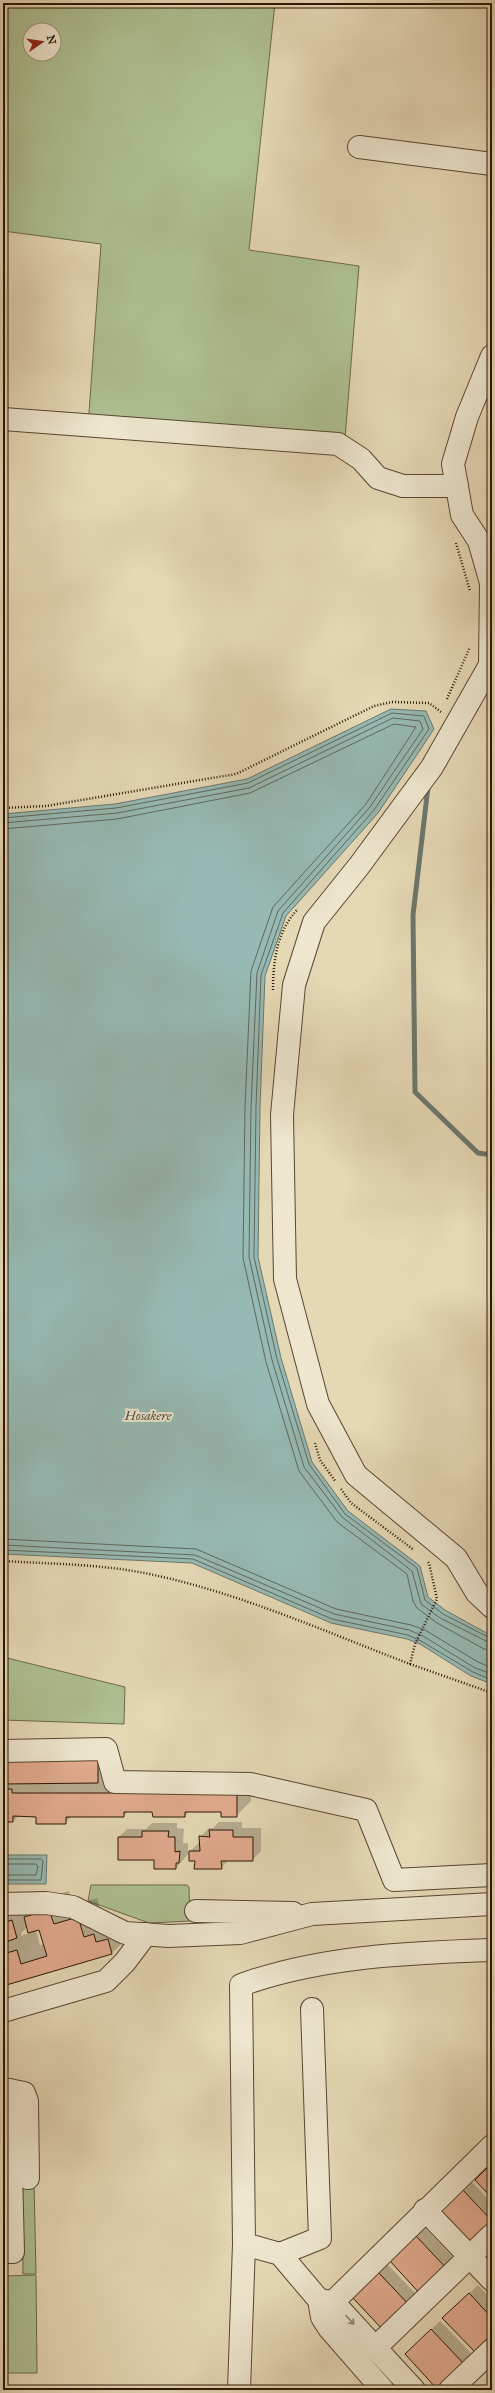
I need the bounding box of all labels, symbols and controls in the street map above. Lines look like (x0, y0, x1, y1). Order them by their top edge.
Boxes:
north arrow (22, 22, 62, 62)
text: N (44, 34, 59, 47)
water label: Hosakere (124, 1408, 173, 1424)
one-way arrow (345, 2315, 355, 2325)

